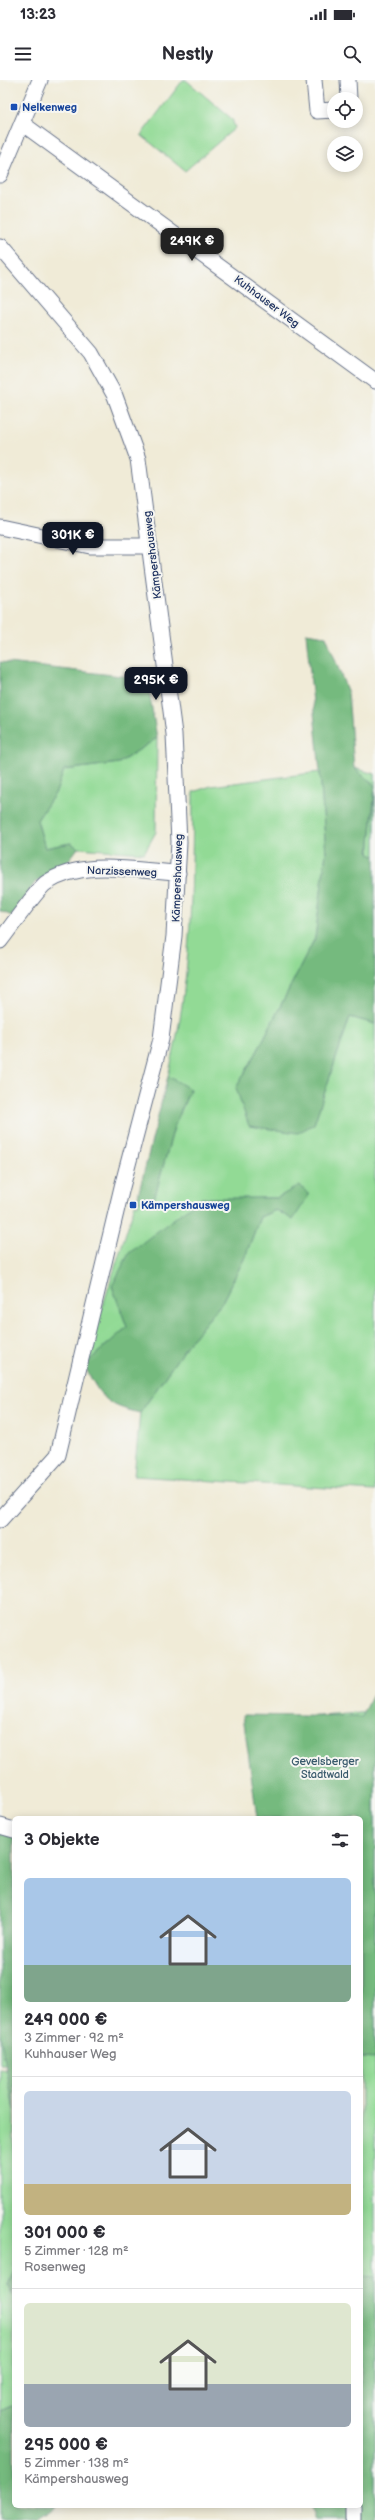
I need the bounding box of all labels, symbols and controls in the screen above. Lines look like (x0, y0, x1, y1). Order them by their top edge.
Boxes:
text: 13:23 (20, 5, 56, 24)
icon: menu (12, 43, 34, 65)
icon: search (341, 43, 363, 65)
text: Nestly (162, 44, 213, 65)
map controls (327, 92, 363, 172)
button: locate (327, 92, 363, 128)
place label: Nelkenweg (22, 101, 77, 114)
marker: Nelkenweg (9, 102, 19, 112)
button: layers (327, 136, 363, 172)
pin: 249K € (159, 228, 225, 262)
text: 249K € (170, 233, 214, 249)
street label: Kuhhauser Weg (232, 273, 302, 330)
street label: Kämpershausweg (141, 510, 164, 600)
pin: 301K € (40, 522, 106, 556)
text: 301K € (51, 527, 95, 543)
pin: 295K € (123, 667, 189, 701)
text: 295K € (133, 672, 179, 688)
street label: Kämpershausweg (169, 833, 186, 923)
street label: Narzissenweg (87, 864, 157, 879)
place label: Kämpershausweg (141, 1199, 230, 1212)
marker: Kämpershausweg (128, 1200, 138, 1210)
park label: Gevelsberger Stadtwald (291, 1755, 360, 1781)
icon: filters (329, 1829, 351, 1851)
text: 3 Objekte (24, 1830, 99, 1850)
icon: home (152, 1904, 224, 1976)
text: 249 000 € (24, 2010, 107, 2030)
text: 3 Zimmer · 92 m² (24, 2030, 124, 2046)
text: Kuhhauser Weg (24, 2046, 117, 2062)
icon: home (152, 2117, 224, 2189)
text: 301 000 € (24, 2223, 105, 2243)
text: 5 Zimmer · 128 m² (24, 2243, 129, 2259)
text: Rosenweg (24, 2259, 86, 2275)
icon: home (152, 2329, 224, 2401)
text: 295 000 € (24, 2435, 108, 2455)
text: 5 Zimmer · 138 m² (24, 2455, 129, 2471)
text: Kämpershausweg (24, 2471, 129, 2487)

